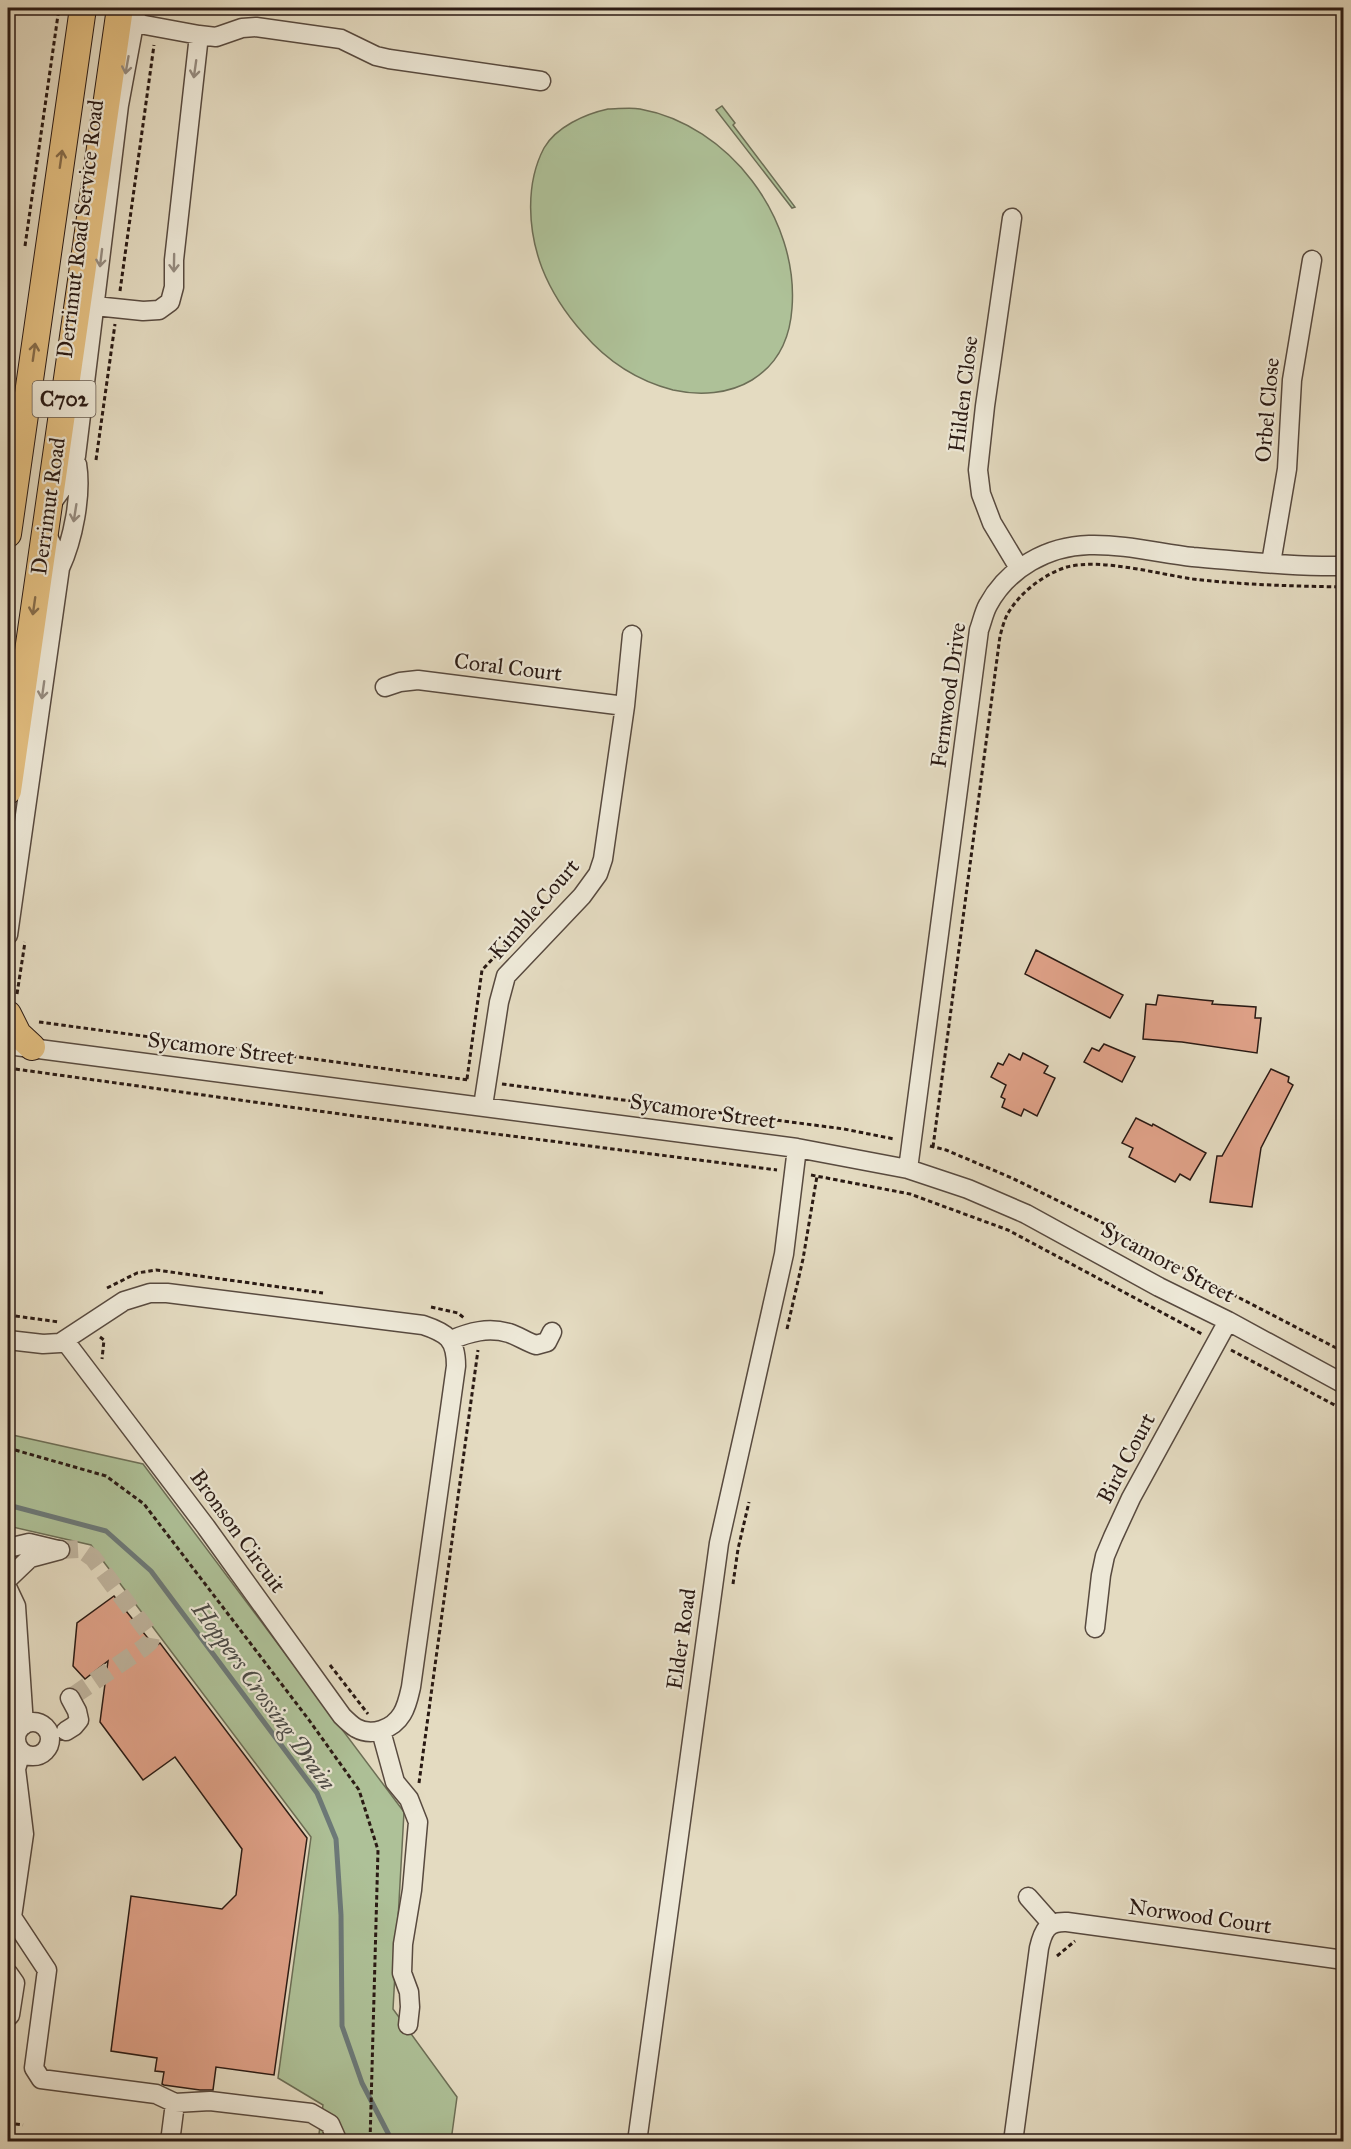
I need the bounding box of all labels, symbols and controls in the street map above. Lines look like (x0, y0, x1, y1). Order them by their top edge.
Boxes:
one-way arrow (121, 55, 132, 74)
one-way arrow (189, 59, 200, 79)
street label: Derrimut Road Service Road (51, 98, 109, 360)
one-way arrow (56, 149, 67, 169)
one-way arrow (95, 248, 106, 268)
one-way arrow (168, 253, 180, 273)
street label: Hilden Close (942, 334, 984, 454)
one-way arrow (28, 342, 39, 362)
street label: Orbel Close (1249, 357, 1285, 463)
road number: C702 (32, 381, 96, 417)
street label: Derrimut Road (25, 436, 71, 576)
one-way arrow (69, 503, 80, 523)
one-way arrow (29, 595, 40, 615)
street label: Fernwood Drive (924, 621, 972, 769)
street label: Coral Court (453, 647, 564, 687)
one-way arrow (37, 680, 48, 700)
street label: Kimble Court (483, 853, 585, 965)
street label: Sycamore Street (146, 1026, 296, 1070)
street label: Sycamore Street (628, 1087, 778, 1135)
street label: Sycamore Street (1097, 1215, 1240, 1309)
street label: Bird Court (1091, 1408, 1161, 1508)
street label: Bronson Circuit (184, 1464, 292, 1598)
street label: Elder Road (661, 1587, 701, 1691)
water label: Hoppers Crossing Drain (185, 1595, 343, 1797)
street label: Norwood Court (1127, 1893, 1274, 1939)

